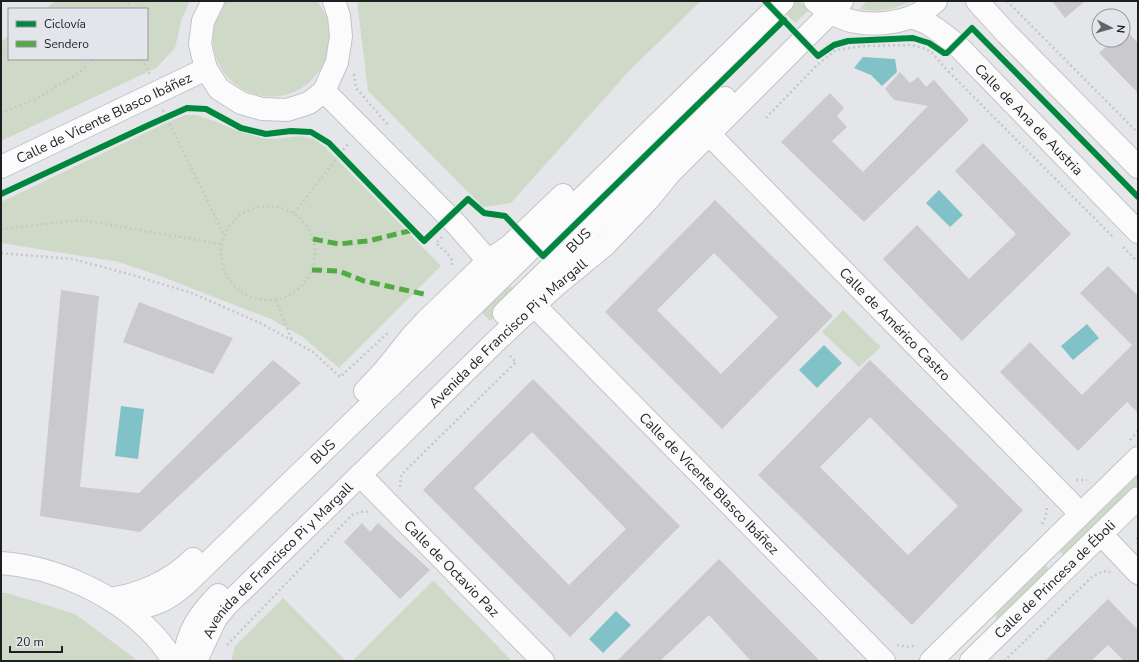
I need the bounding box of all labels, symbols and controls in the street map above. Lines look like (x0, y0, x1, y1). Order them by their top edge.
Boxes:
legend (8, 8, 148, 60)
north arrow (1091, 8, 1131, 48)
text: Ciclovía (44, 16, 86, 32)
text: N (1113, 24, 1128, 34)
text: Sendero (44, 36, 89, 52)
street label: Calle de Ana de Austria (970, 60, 1087, 180)
street label: Calle de Vicente Blasco Ibáñez (13, 68, 195, 168)
street label: BUS (562, 224, 596, 257)
street label: Avenida de Francisco Pi y Margall (425, 254, 592, 412)
street label: Calle de Américo Castro (835, 264, 955, 385)
street label: Calle de Vicente Blasco Ibáñez (635, 408, 783, 559)
street label: BUS (306, 435, 340, 468)
street label: Avenida de Francisco Pi y Margall (199, 478, 358, 642)
street label: Calle de Octavio Paz (400, 516, 504, 622)
street label: Calle de Princesa de Éboli (990, 516, 1120, 643)
scale bar (10, 628, 62, 654)
text: 20 m (16, 634, 44, 650)

